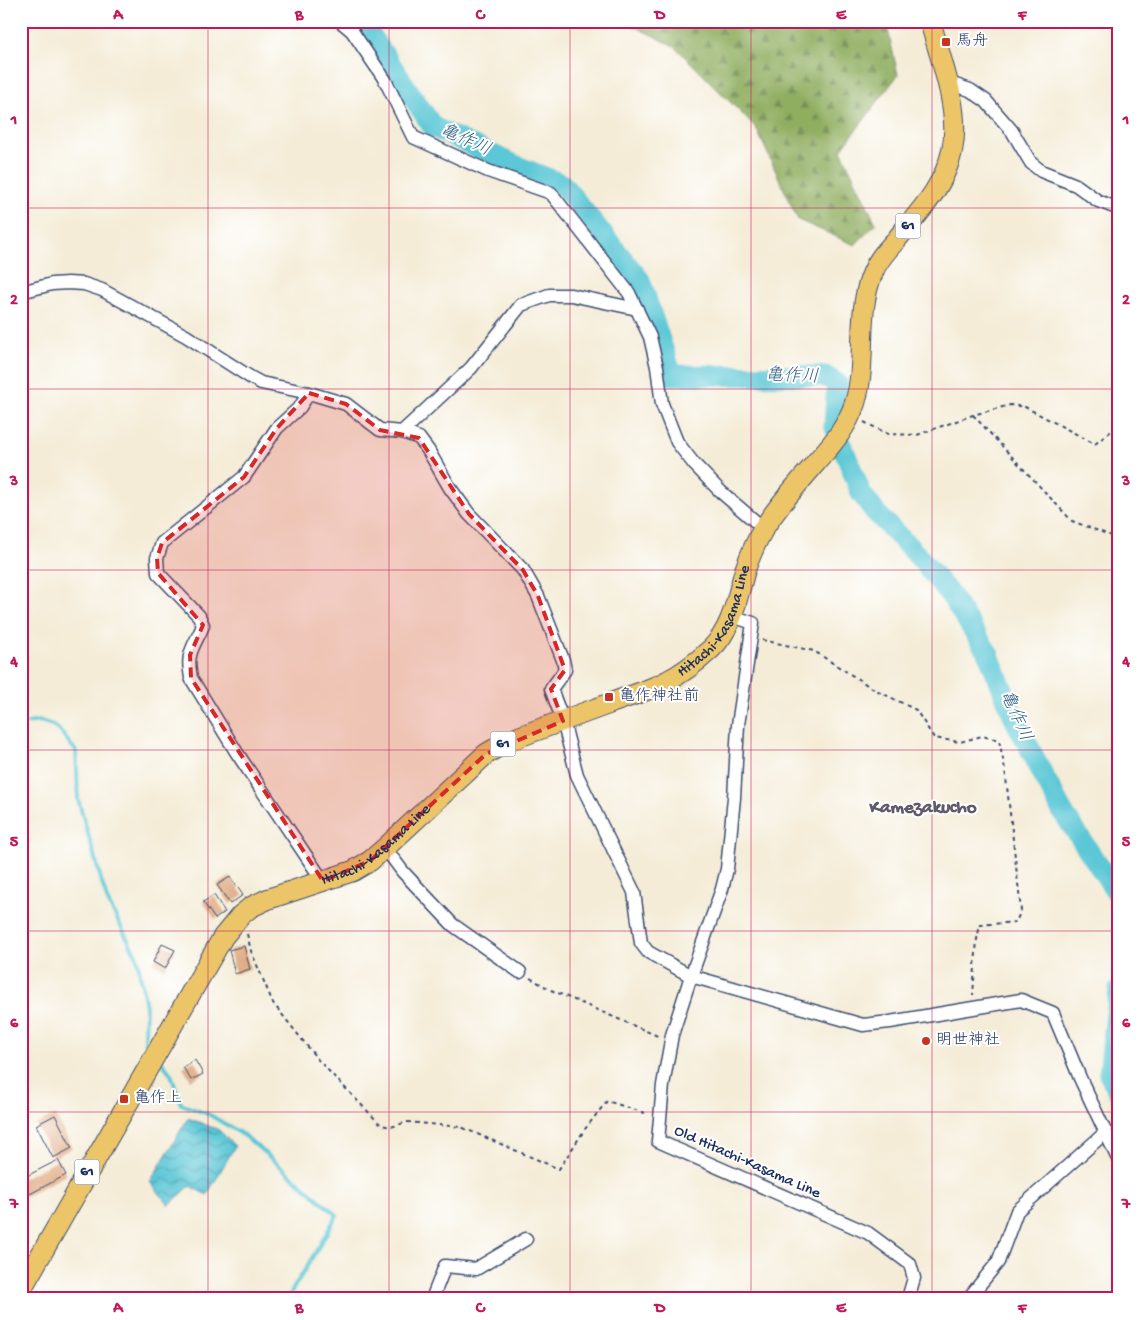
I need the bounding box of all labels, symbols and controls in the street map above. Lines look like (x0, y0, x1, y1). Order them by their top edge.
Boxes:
text: A (112, 7, 124, 26)
text: B (294, 7, 304, 26)
text: C (475, 7, 486, 26)
text: D (653, 7, 666, 26)
text: E (836, 7, 847, 26)
text: F (1017, 7, 1028, 26)
place label: 馬舟 (956, 31, 988, 52)
marker: 馬舟 (940, 36, 952, 48)
text: 1 (10, 112, 17, 131)
text: 1 (1122, 112, 1129, 131)
water label: 亀作川 (436, 120, 494, 162)
road number: 61 (896, 214, 920, 238)
text: 2 (10, 292, 18, 311)
text: 2 (1122, 292, 1130, 311)
water label: 亀作川 (765, 365, 819, 388)
text: 3 (9, 473, 18, 492)
text: 3 (1121, 473, 1130, 492)
street label: Hitachi-Kasama Line (674, 562, 756, 682)
text: 4 (9, 654, 18, 673)
text: 4 (1121, 654, 1130, 673)
place label: 亀作神社前 (619, 686, 699, 707)
water label: 亀作川 (994, 687, 1036, 745)
marker: 亀作神社前 (603, 691, 615, 703)
road number: 61 (490, 732, 516, 756)
district label: Kamezakucho (868, 797, 977, 820)
street label: Hitachi-Kasama Line (319, 800, 436, 890)
text: 5 (10, 834, 19, 853)
text: 5 (1122, 834, 1131, 853)
text: 6 (10, 1015, 19, 1034)
text: 6 (1122, 1015, 1131, 1034)
place label: 明世神社 (936, 1031, 1000, 1051)
marker: 明世神社 (920, 1035, 932, 1047)
place label: 亀作上 (134, 1088, 182, 1109)
marker: 亀作上 (118, 1093, 130, 1105)
street label: Old Hitachi-Kasama Line (671, 1122, 824, 1204)
road number: 61 (74, 1160, 100, 1184)
text: 7 (9, 1196, 19, 1215)
text: 7 (1121, 1196, 1131, 1215)
text: A (112, 1300, 124, 1319)
text: B (294, 1300, 304, 1319)
text: C (475, 1300, 486, 1319)
text: D (653, 1300, 666, 1319)
text: E (836, 1300, 847, 1319)
text: F (1017, 1300, 1028, 1319)

